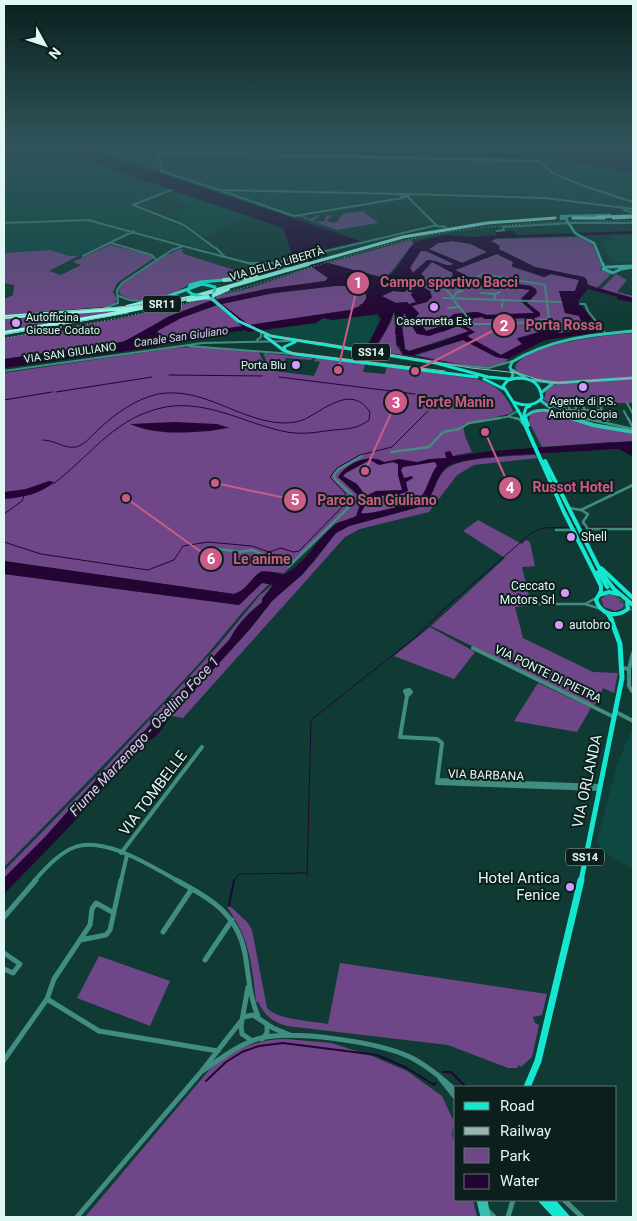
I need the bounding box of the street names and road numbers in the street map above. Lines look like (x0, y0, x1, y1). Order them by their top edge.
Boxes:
street label: VIA DELLA LIBERTÀ (229, 244, 326, 284)
road number: SR11 (143, 296, 181, 312)
street label: VIA SAN GIULIANO (23, 340, 117, 366)
road number: SS14 (352, 344, 390, 361)
street label: VIA PONTE DI PIETRA (492, 642, 604, 706)
street label: VIA ORLANDA (568, 732, 606, 829)
street label: VIA TOMBELLE (115, 747, 191, 839)
street label: VIA BARBANA (448, 767, 525, 783)
road number: SS14 (566, 849, 604, 866)

